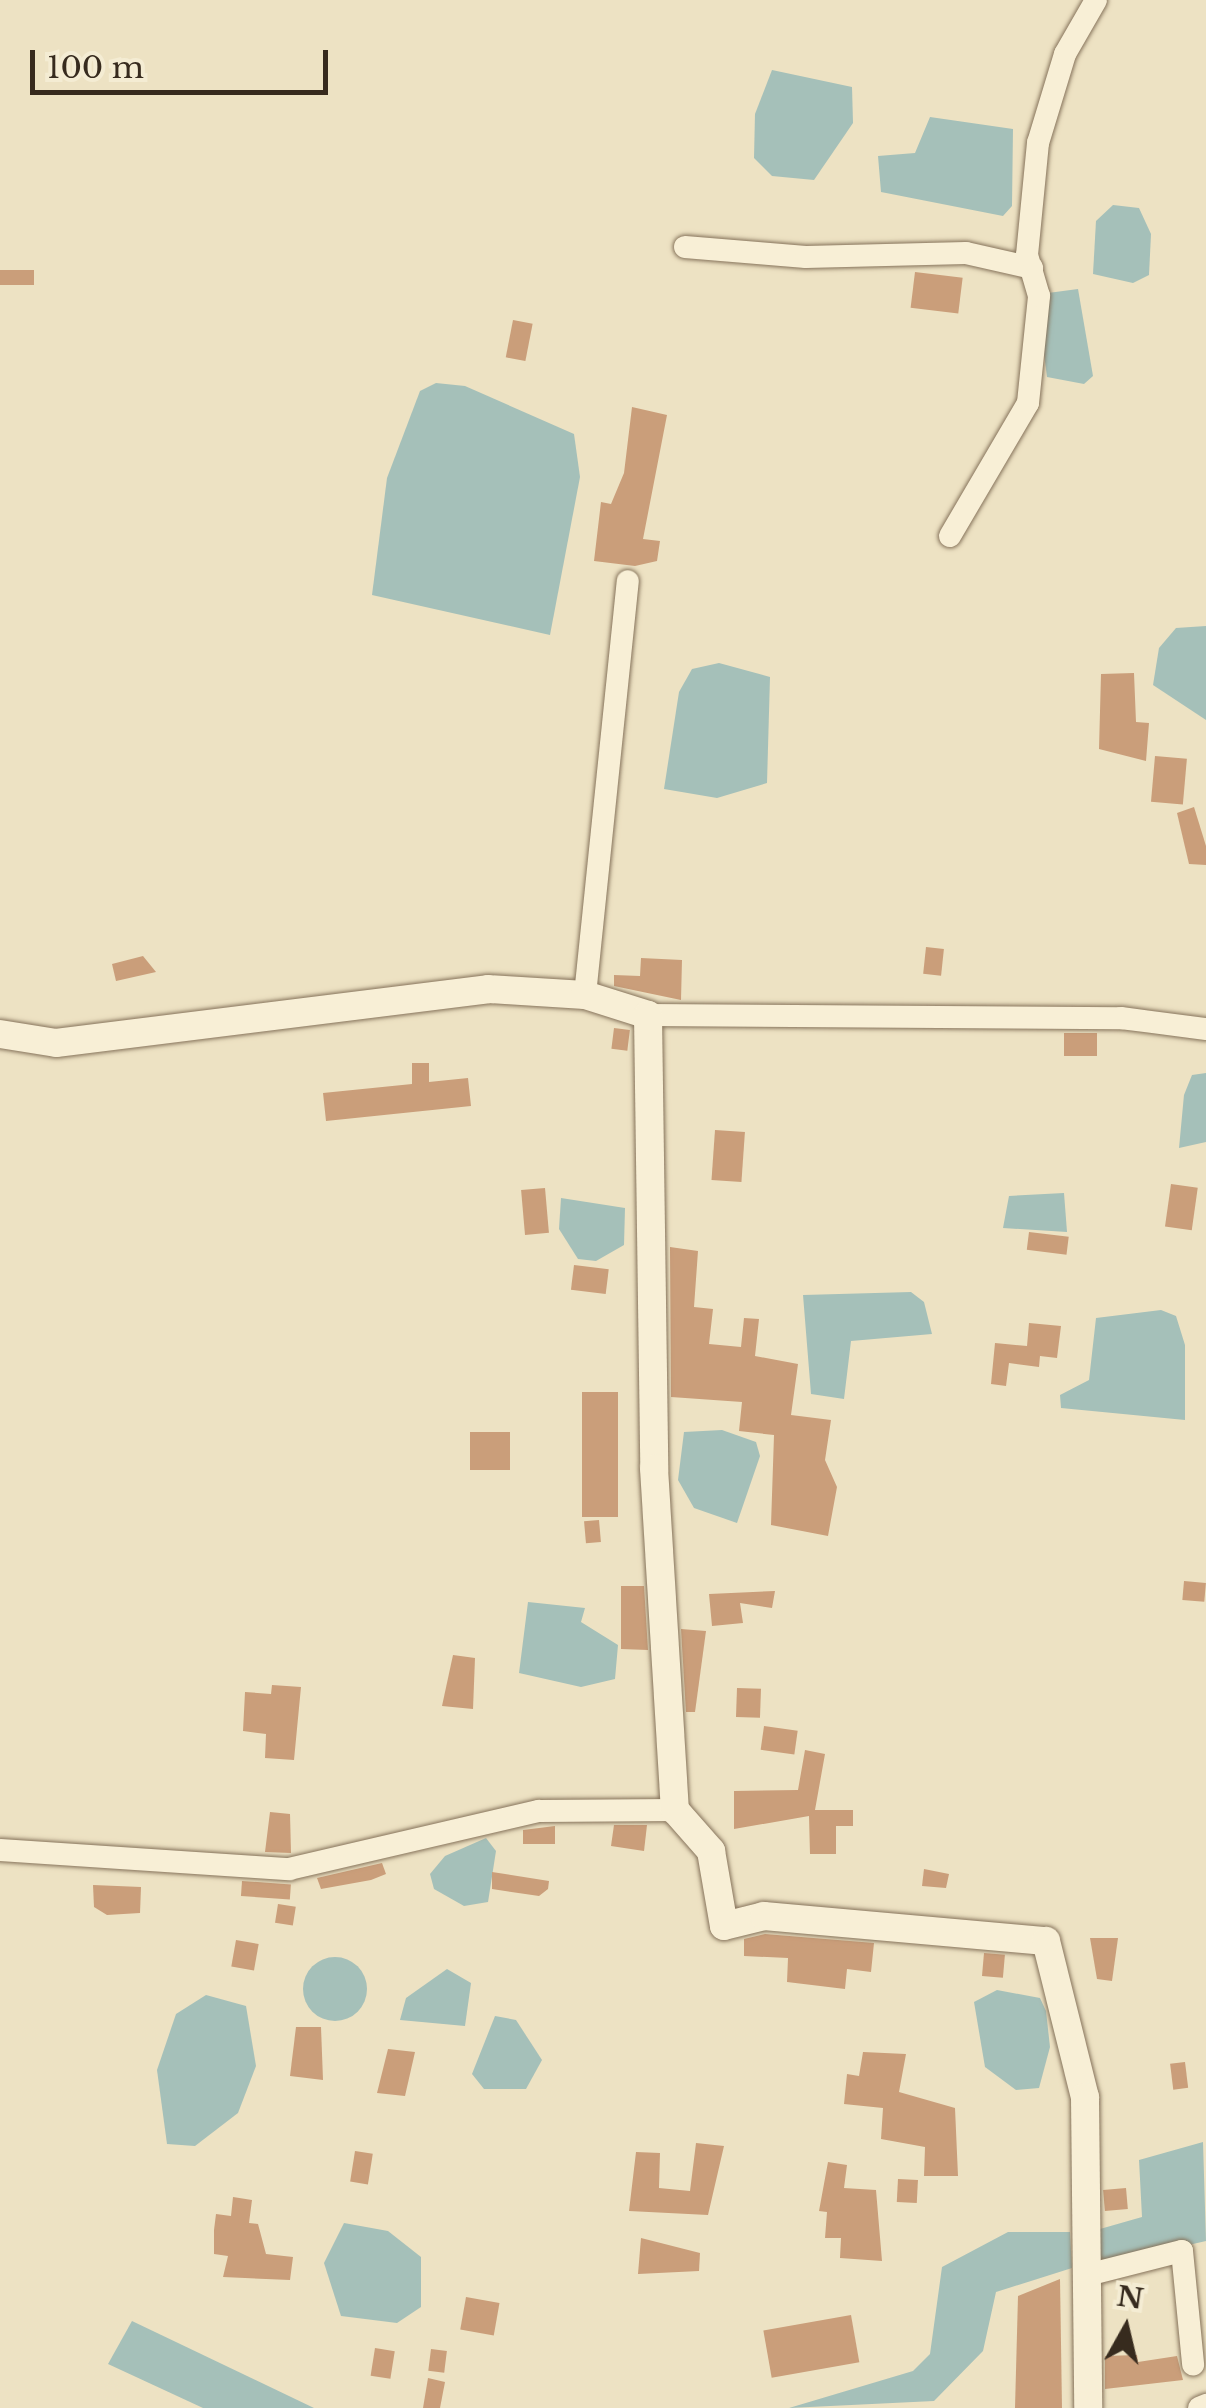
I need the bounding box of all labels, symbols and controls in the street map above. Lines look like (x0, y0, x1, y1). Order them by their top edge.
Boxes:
scale bar (35, 30, 332, 92)
text: 100 m (47, 49, 144, 86)
north arrow (1076, 2278, 1176, 2378)
text: N (1115, 2279, 1146, 2317)

